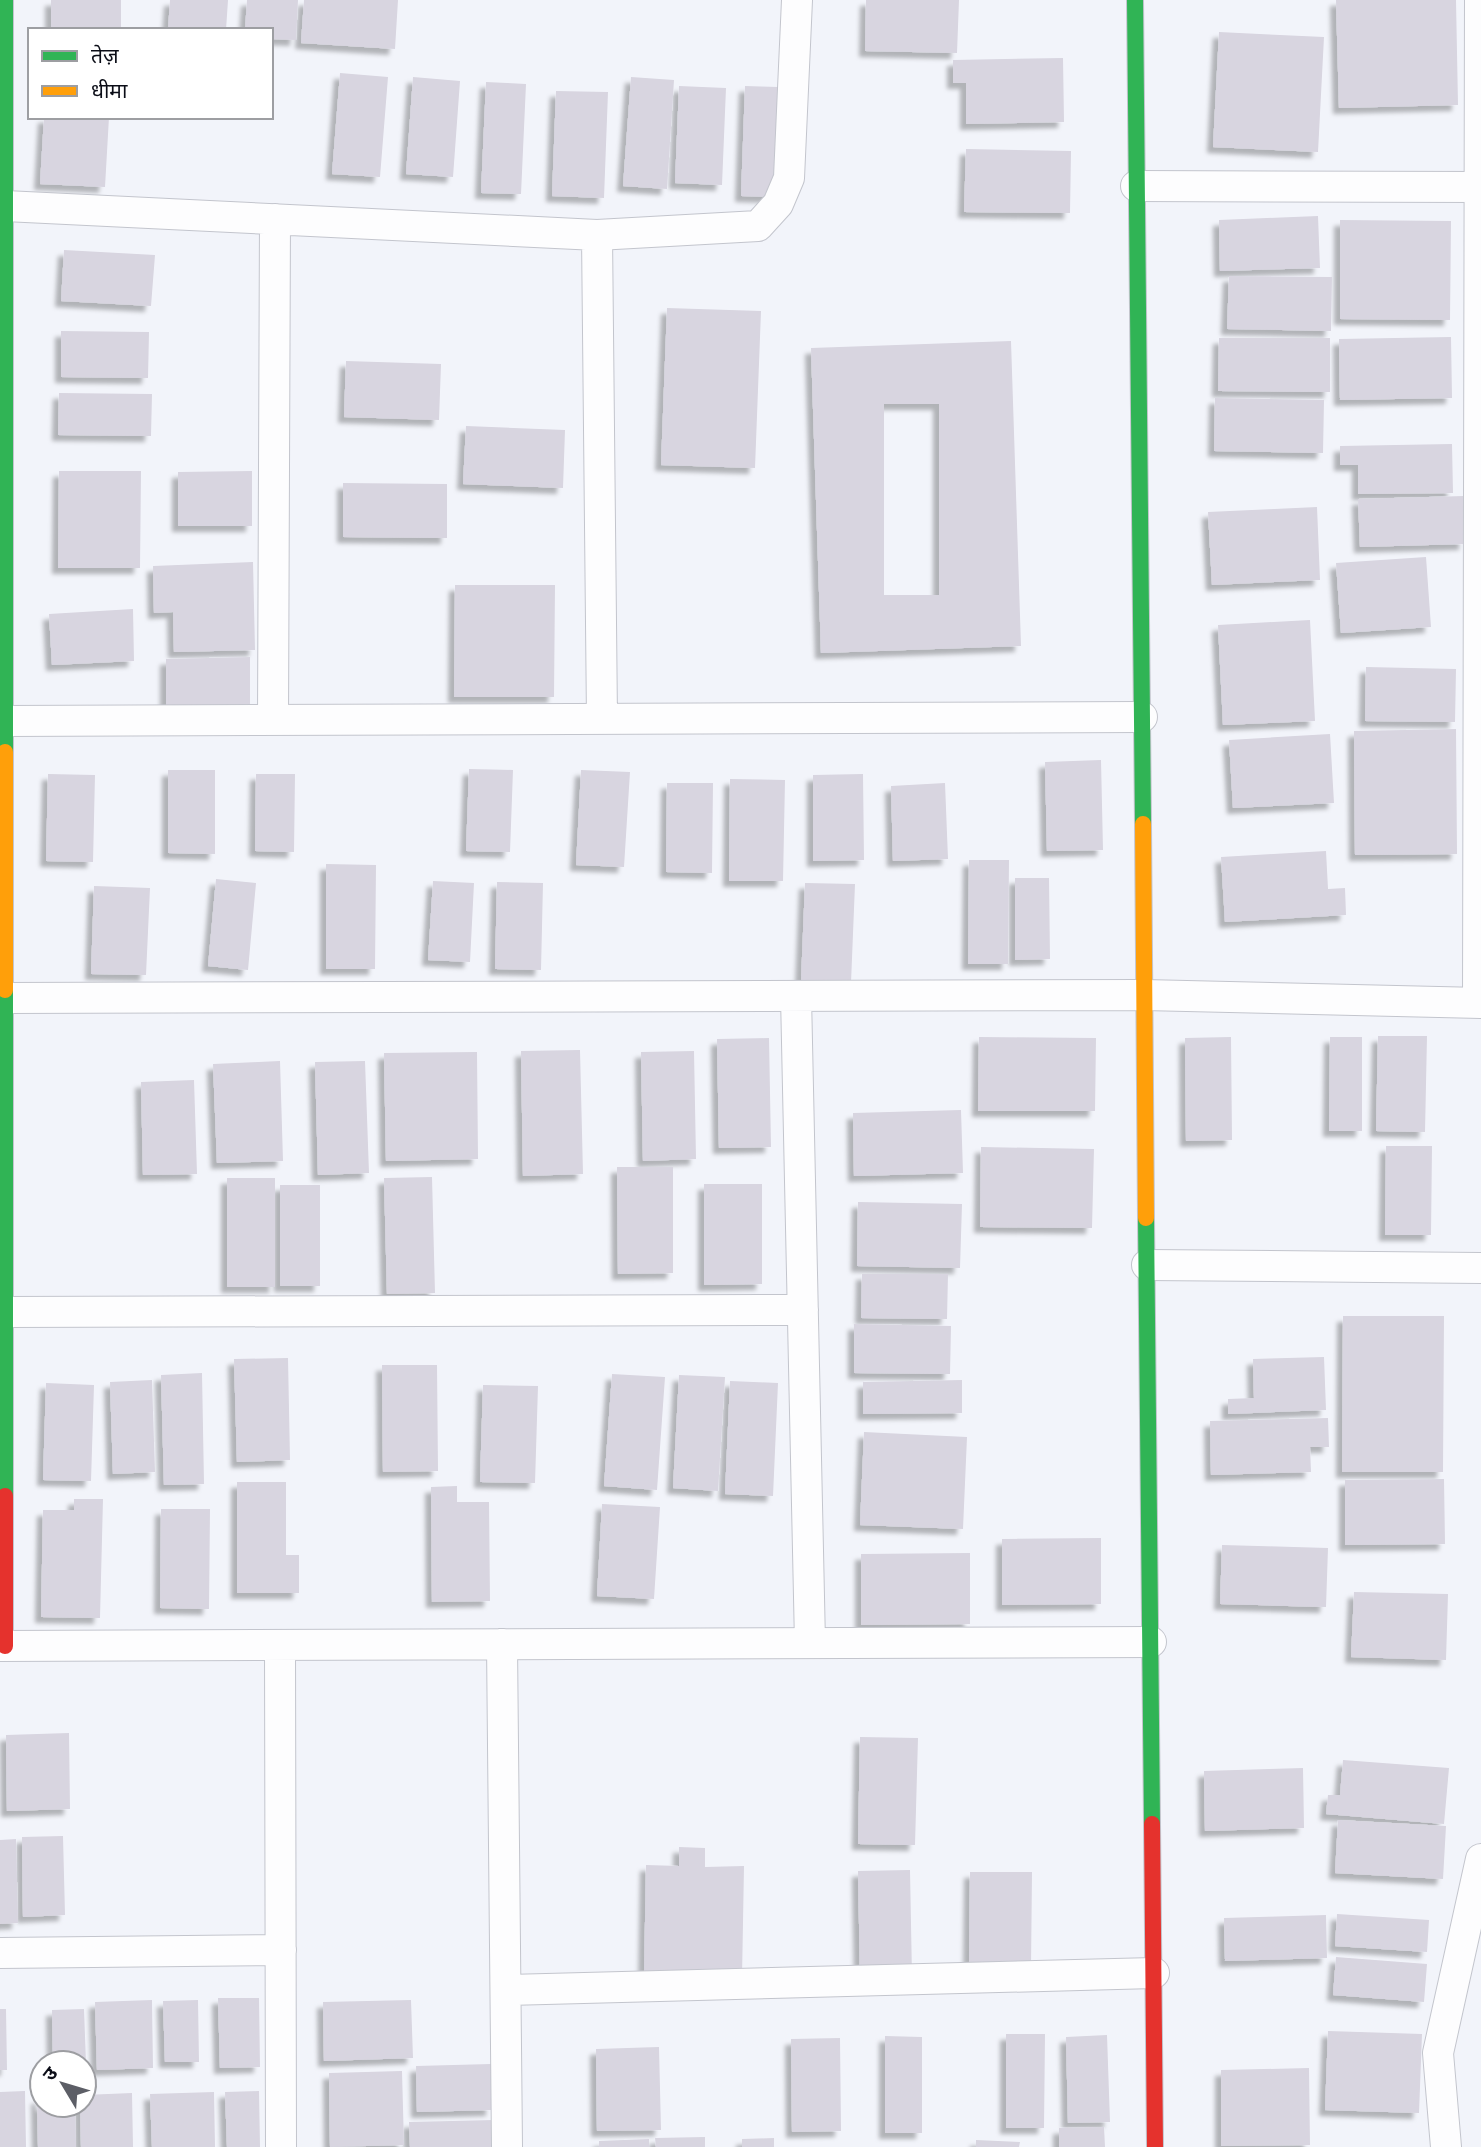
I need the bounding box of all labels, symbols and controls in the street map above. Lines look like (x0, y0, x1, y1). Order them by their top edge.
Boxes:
legend (28, 28, 273, 119)
text: तेज़ (91, 39, 119, 71)
text: धीमा (91, 74, 128, 106)
north arrow (28, 2049, 98, 2119)
text: उ (34, 2059, 65, 2087)

